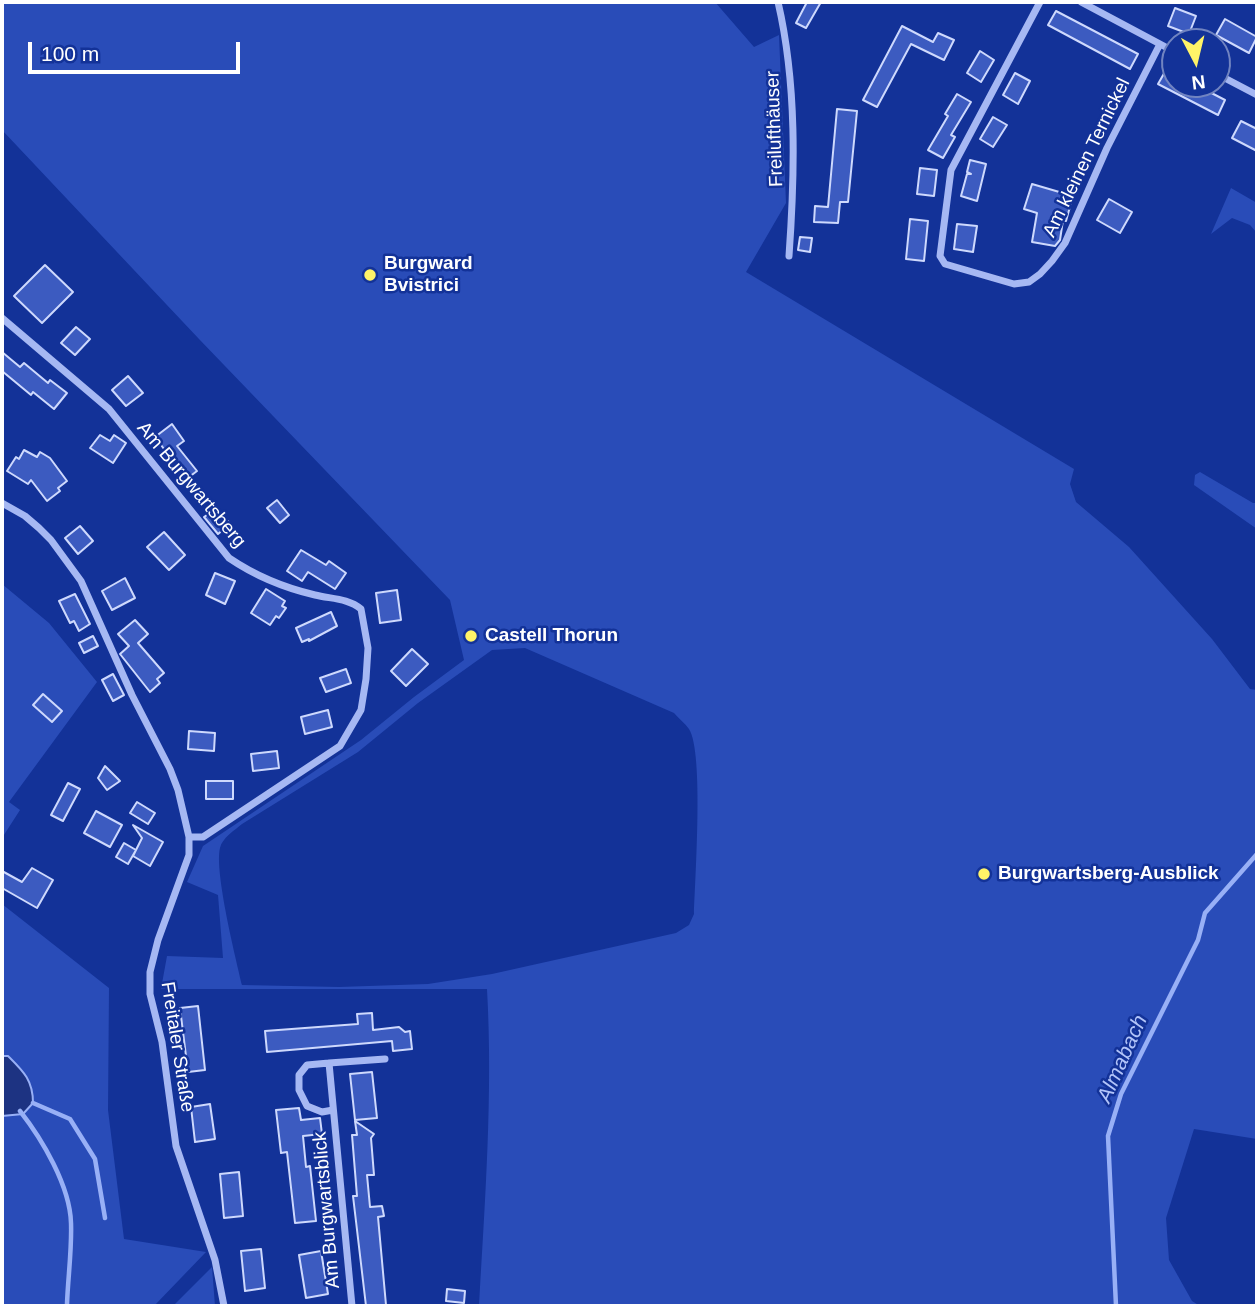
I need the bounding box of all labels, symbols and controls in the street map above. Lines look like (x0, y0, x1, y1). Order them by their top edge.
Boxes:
scale bar (32, 28, 243, 72)
north arrow (1161, 28, 1231, 98)
text: 100 m (41, 42, 99, 65)
street label: Freilufthäuser (762, 71, 788, 187)
text: N (1190, 71, 1206, 94)
street label: Am kleinen Ternickel (1039, 75, 1135, 241)
place label: Burgward Bvistrici (384, 253, 473, 297)
marker: Burgward Bvistrici (362, 267, 378, 283)
street label: Am Burgwartsberg (132, 417, 250, 553)
place label: Castell Thorun (485, 625, 618, 647)
marker: Castell Thorun (463, 628, 479, 644)
place label: Burgwartsberg-Ausblick (998, 863, 1219, 885)
marker: Burgwartsberg-Ausblick (976, 866, 992, 882)
street label: Freitaler Straße (155, 980, 199, 1114)
water label: Almabach (1092, 1011, 1154, 1107)
street label: Am Burgwartsblick (309, 1131, 345, 1289)

